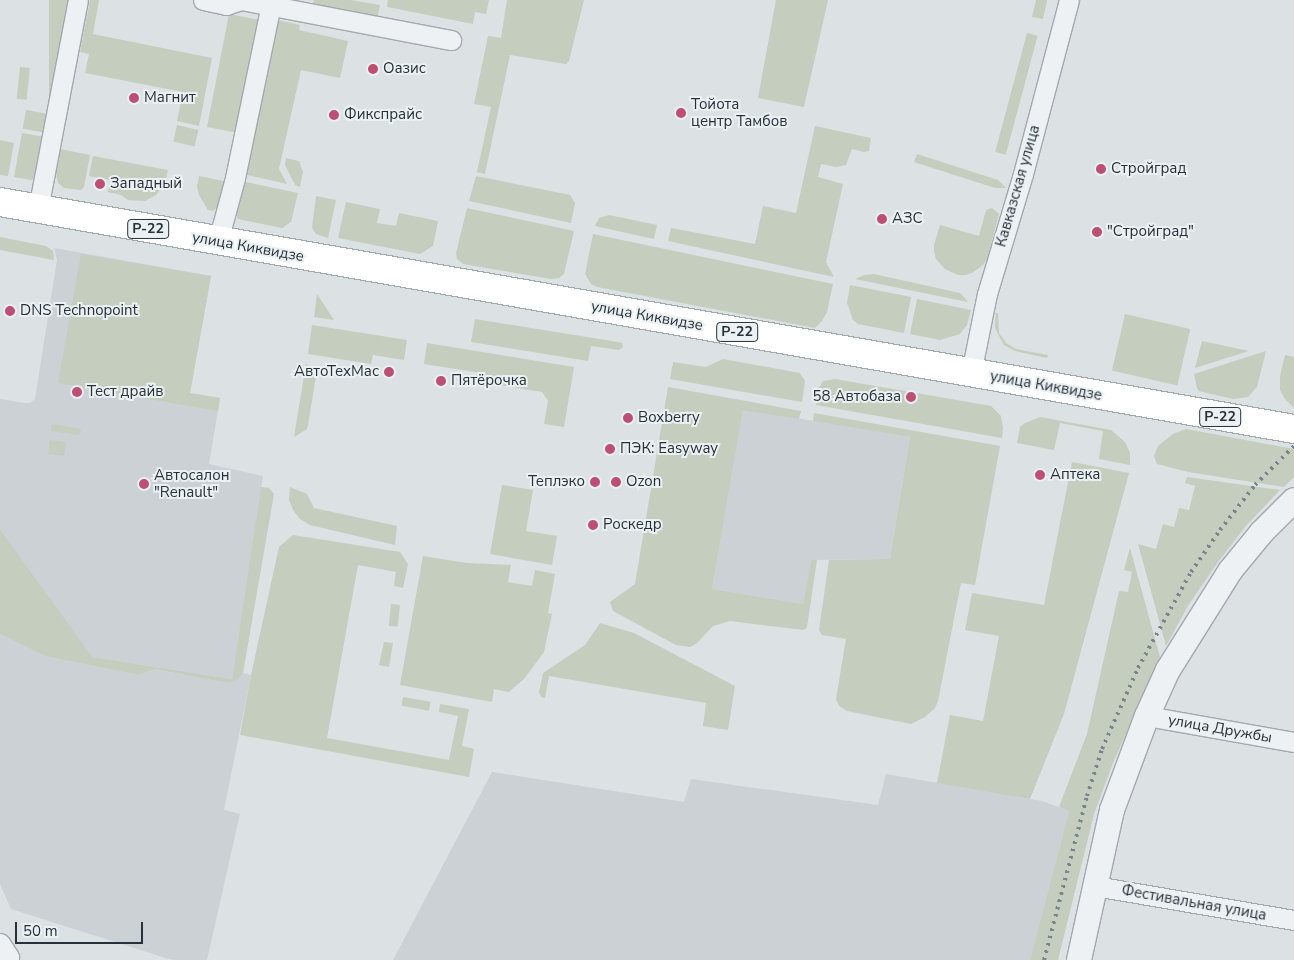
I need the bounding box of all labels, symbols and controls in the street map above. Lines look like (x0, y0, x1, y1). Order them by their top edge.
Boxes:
place label: Оазис (383, 60, 426, 78)
marker: Оазис (367, 63, 379, 75)
place label: Магнит (144, 89, 196, 107)
marker: Магнит (128, 92, 140, 104)
place label: Тойота центр Тамбов (691, 95, 787, 130)
place label: Фикспрайс (344, 106, 422, 124)
marker: Тойота центр Тамбов (675, 107, 687, 119)
marker: Фикспрайс (328, 109, 340, 121)
street label: Кавказская улица (992, 123, 1044, 249)
place label: Стройград (1111, 160, 1186, 178)
marker: Стройград (1095, 163, 1107, 175)
place label: Западный (110, 175, 182, 193)
marker: Западный (94, 178, 106, 190)
place label: АЗС (892, 210, 923, 228)
marker: АЗС (876, 213, 888, 225)
road number: Р-22 (127, 218, 169, 240)
place label: "Стройград" (1107, 223, 1194, 241)
marker: "Стройград" (1091, 226, 1103, 238)
street label: улица Киквидзе (191, 228, 305, 266)
street label: улица Киквидзе (590, 297, 704, 335)
place label: DNS Technopoint (20, 302, 138, 320)
marker: DNS Technopoint (4, 305, 16, 317)
road number: Р-22 (716, 321, 758, 344)
place label: АвтоТехМас (294, 363, 379, 381)
marker: АвтоТехМас (383, 366, 395, 378)
street label: улица Киквидзе (989, 367, 1103, 405)
place label: Пятёрочка (451, 372, 527, 390)
marker: Пятёрочка (435, 375, 447, 387)
place label: Тест драйв (87, 383, 163, 401)
marker: Тест драйв (71, 386, 83, 398)
place label: 58 Автобаза (813, 388, 901, 406)
marker: 58 Автобаза (905, 391, 917, 403)
road number: Р-22 (1199, 406, 1241, 428)
place label: Boxberry (638, 409, 700, 427)
marker: Boxberry (622, 412, 634, 424)
place label: ПЭК: Easyway (620, 440, 718, 458)
marker: ПЭК: Easyway (604, 443, 616, 455)
place label: Автосалон "Renault" (154, 466, 229, 501)
place label: Аптека (1050, 466, 1100, 484)
marker: Аптека (1034, 469, 1046, 481)
place label: Теплэко (528, 473, 585, 491)
place label: Ozon (626, 473, 661, 491)
marker: Теплэко (589, 476, 601, 488)
marker: Ozon (610, 476, 622, 488)
marker: Автосалон "Renault" (138, 478, 150, 490)
place label: Роскедр (603, 516, 662, 534)
marker: Роскедр (587, 519, 599, 531)
street label: улица Дружбы (1167, 711, 1273, 747)
street label: Фестивальная улица (1120, 881, 1268, 925)
scale bar (18, 912, 145, 944)
text: 50 m (23, 921, 58, 941)

